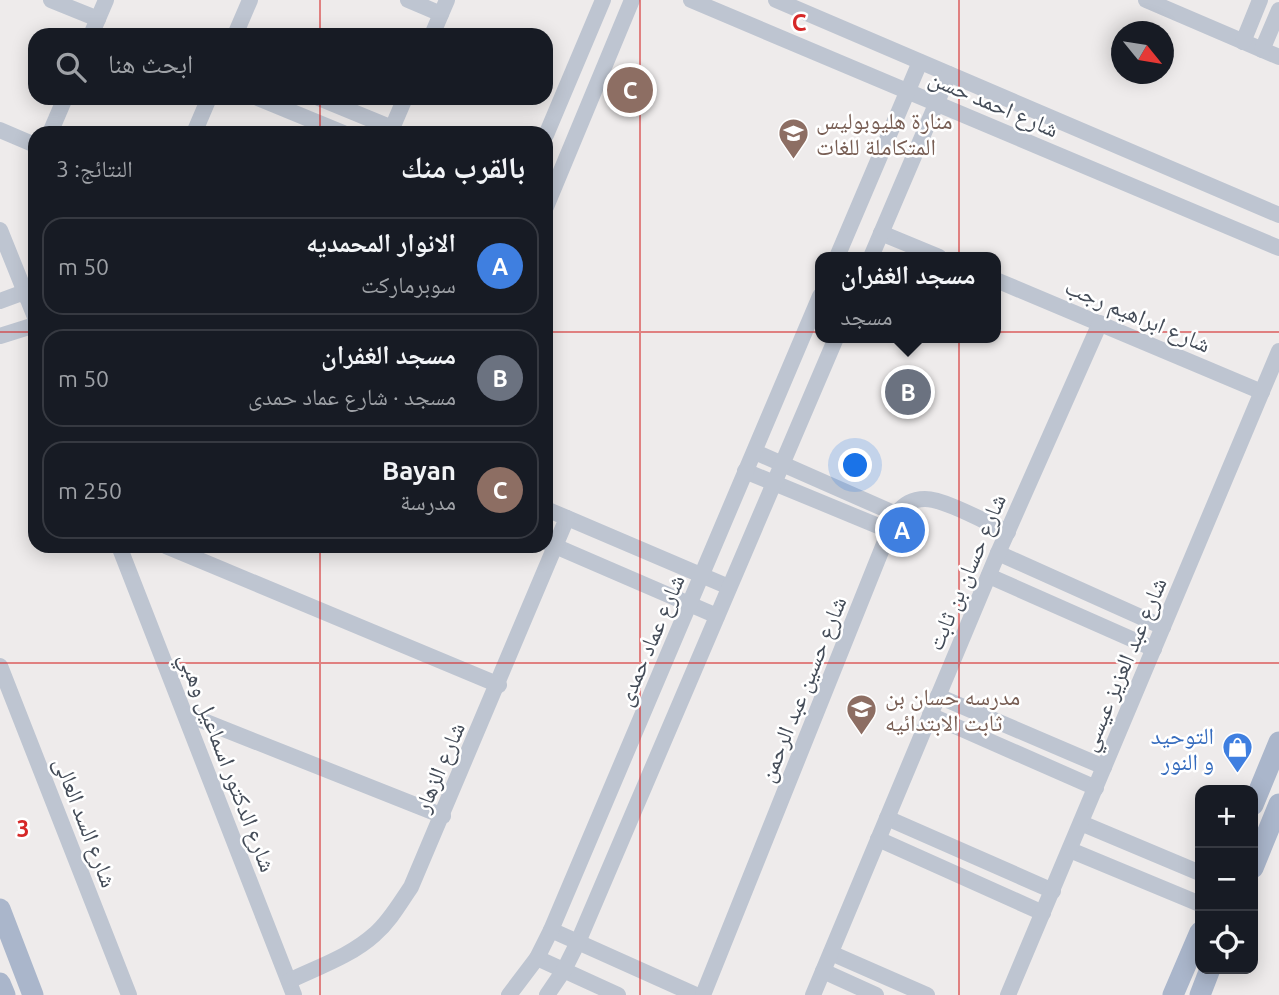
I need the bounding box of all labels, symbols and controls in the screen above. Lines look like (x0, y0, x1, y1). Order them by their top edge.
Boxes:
text: C (792, 10, 807, 35)
north arrow (1111, 21, 1174, 84)
search box (28, 28, 553, 105)
icon: search (52, 48, 90, 86)
text: ابحث هنا (108, 49, 193, 78)
pin: C (607, 64, 653, 116)
street label: شارع احمد حسن (924, 65, 1062, 144)
place label: منارة هليوبوليس المتكاملة للغات (816, 108, 953, 159)
school or university icon: منارة هليوبوليس المتكاملة للغات (776, 116, 810, 160)
text: بالقرب منك (401, 150, 525, 184)
text: النتائج: 3 (56, 156, 133, 181)
text: الانوار المحمديه (306, 228, 456, 257)
popup (815, 252, 1001, 343)
text: 50 m (58, 254, 109, 279)
text: A (492, 254, 508, 279)
text: مسجد الغفران (840, 260, 976, 289)
text: سوبرماركت (361, 272, 456, 297)
street label: شارع ابراهيم رجب (1060, 273, 1214, 361)
text: مسجد (840, 304, 892, 329)
text: مسجد الغفران (321, 340, 456, 369)
text: 50 m (58, 366, 109, 391)
text: B (492, 366, 508, 391)
pin: B (885, 366, 931, 418)
text: مسجد · شارع عماد حمدى (248, 384, 456, 409)
your location (838, 448, 872, 482)
text: Bayan (382, 456, 456, 485)
text: 250 m (58, 478, 122, 503)
text: C (493, 478, 507, 503)
text: مدرسة (400, 489, 456, 514)
street label: شارع حسان بن ثابت (922, 490, 1013, 655)
pin: A (879, 504, 925, 556)
street label: شارع عماد حمدى (611, 571, 692, 710)
street label: شارع عبد العزيز عيسي (1075, 573, 1177, 757)
street label: شارع حسين عبد الرحمن (753, 593, 853, 786)
street label: شارع الدكتور اسماعيل وهبي (168, 649, 281, 878)
place label: مدرسه حسان بن ثابت الابتدائيه (885, 684, 1020, 736)
school or university icon: مدرسه حسان بن ثابت الابتدائيه (845, 692, 879, 736)
street label: شارع الزهار (409, 718, 472, 818)
place label: التوحيد و النور (1151, 723, 1214, 775)
shop icon: التوحيد و النور (1220, 731, 1254, 775)
street label: شارع السد العالى (47, 754, 122, 892)
map controls (1195, 785, 1258, 974)
button: + (1195, 785, 1258, 848)
text: 3 (17, 816, 29, 841)
button: − (1195, 848, 1258, 911)
button: locate (1195, 911, 1258, 974)

